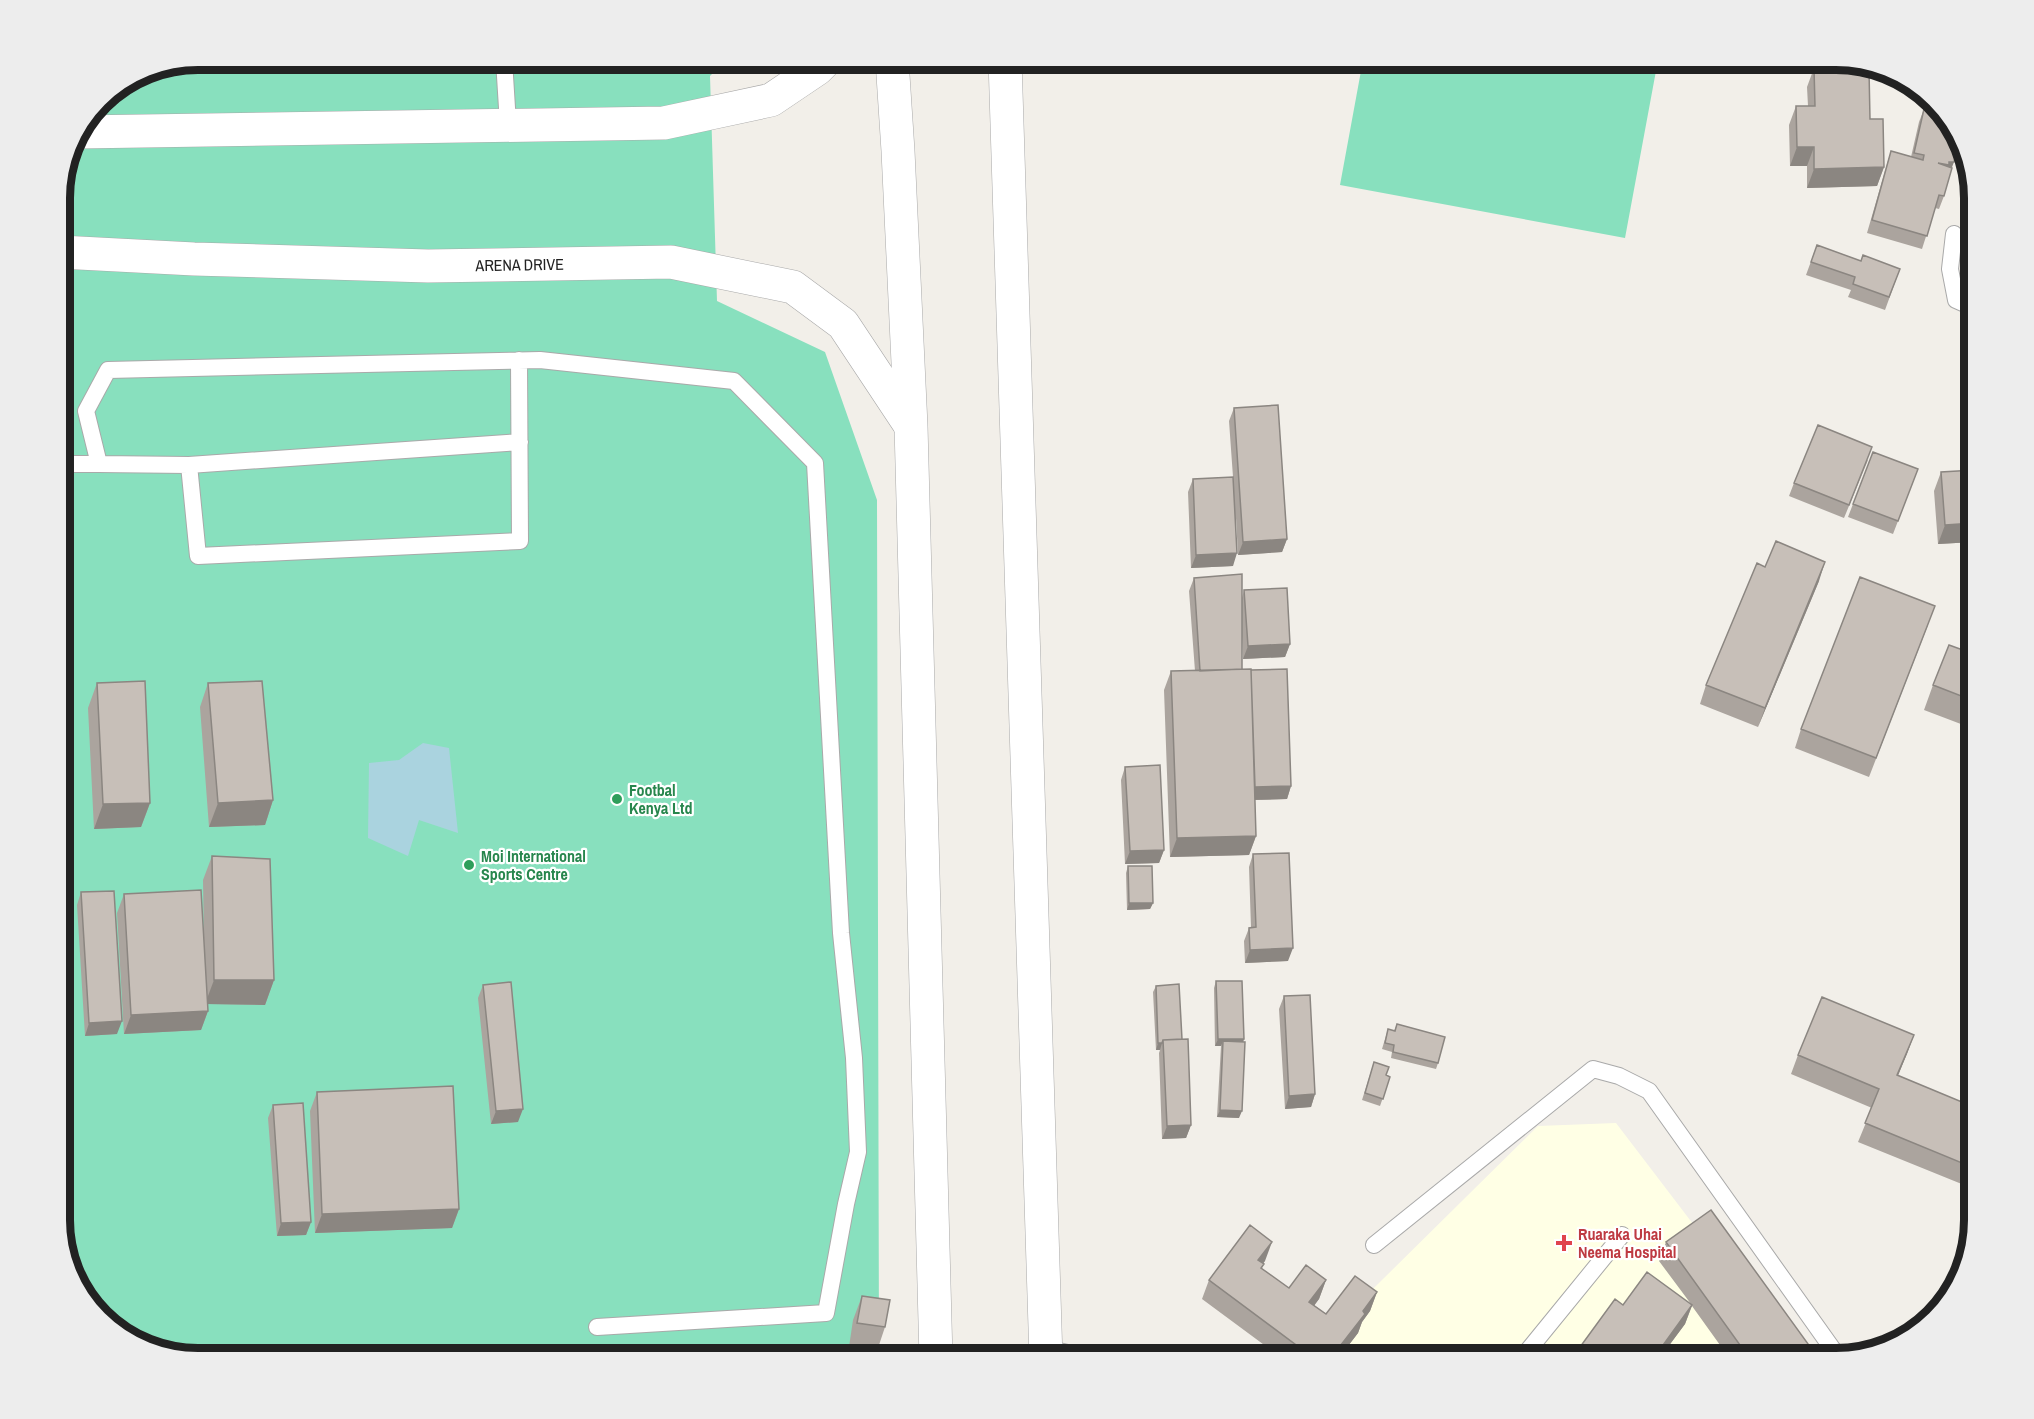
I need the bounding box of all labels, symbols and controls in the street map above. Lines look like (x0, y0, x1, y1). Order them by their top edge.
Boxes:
street label: ARENA DRIVE (474, 253, 564, 276)
place label: Footbal Kenya Ltd (629, 779, 692, 819)
marker: Footbal Kenya Ltd (610, 792, 624, 806)
place label: Moi International Sports Centre (481, 845, 586, 885)
marker: Moi International Sports Centre (462, 858, 476, 872)
place label: Ruaraka Uhai Neema Hospital (1578, 1223, 1676, 1263)
marker: Ruaraka Uhai Neema Hospital (1555, 1234, 1573, 1252)

